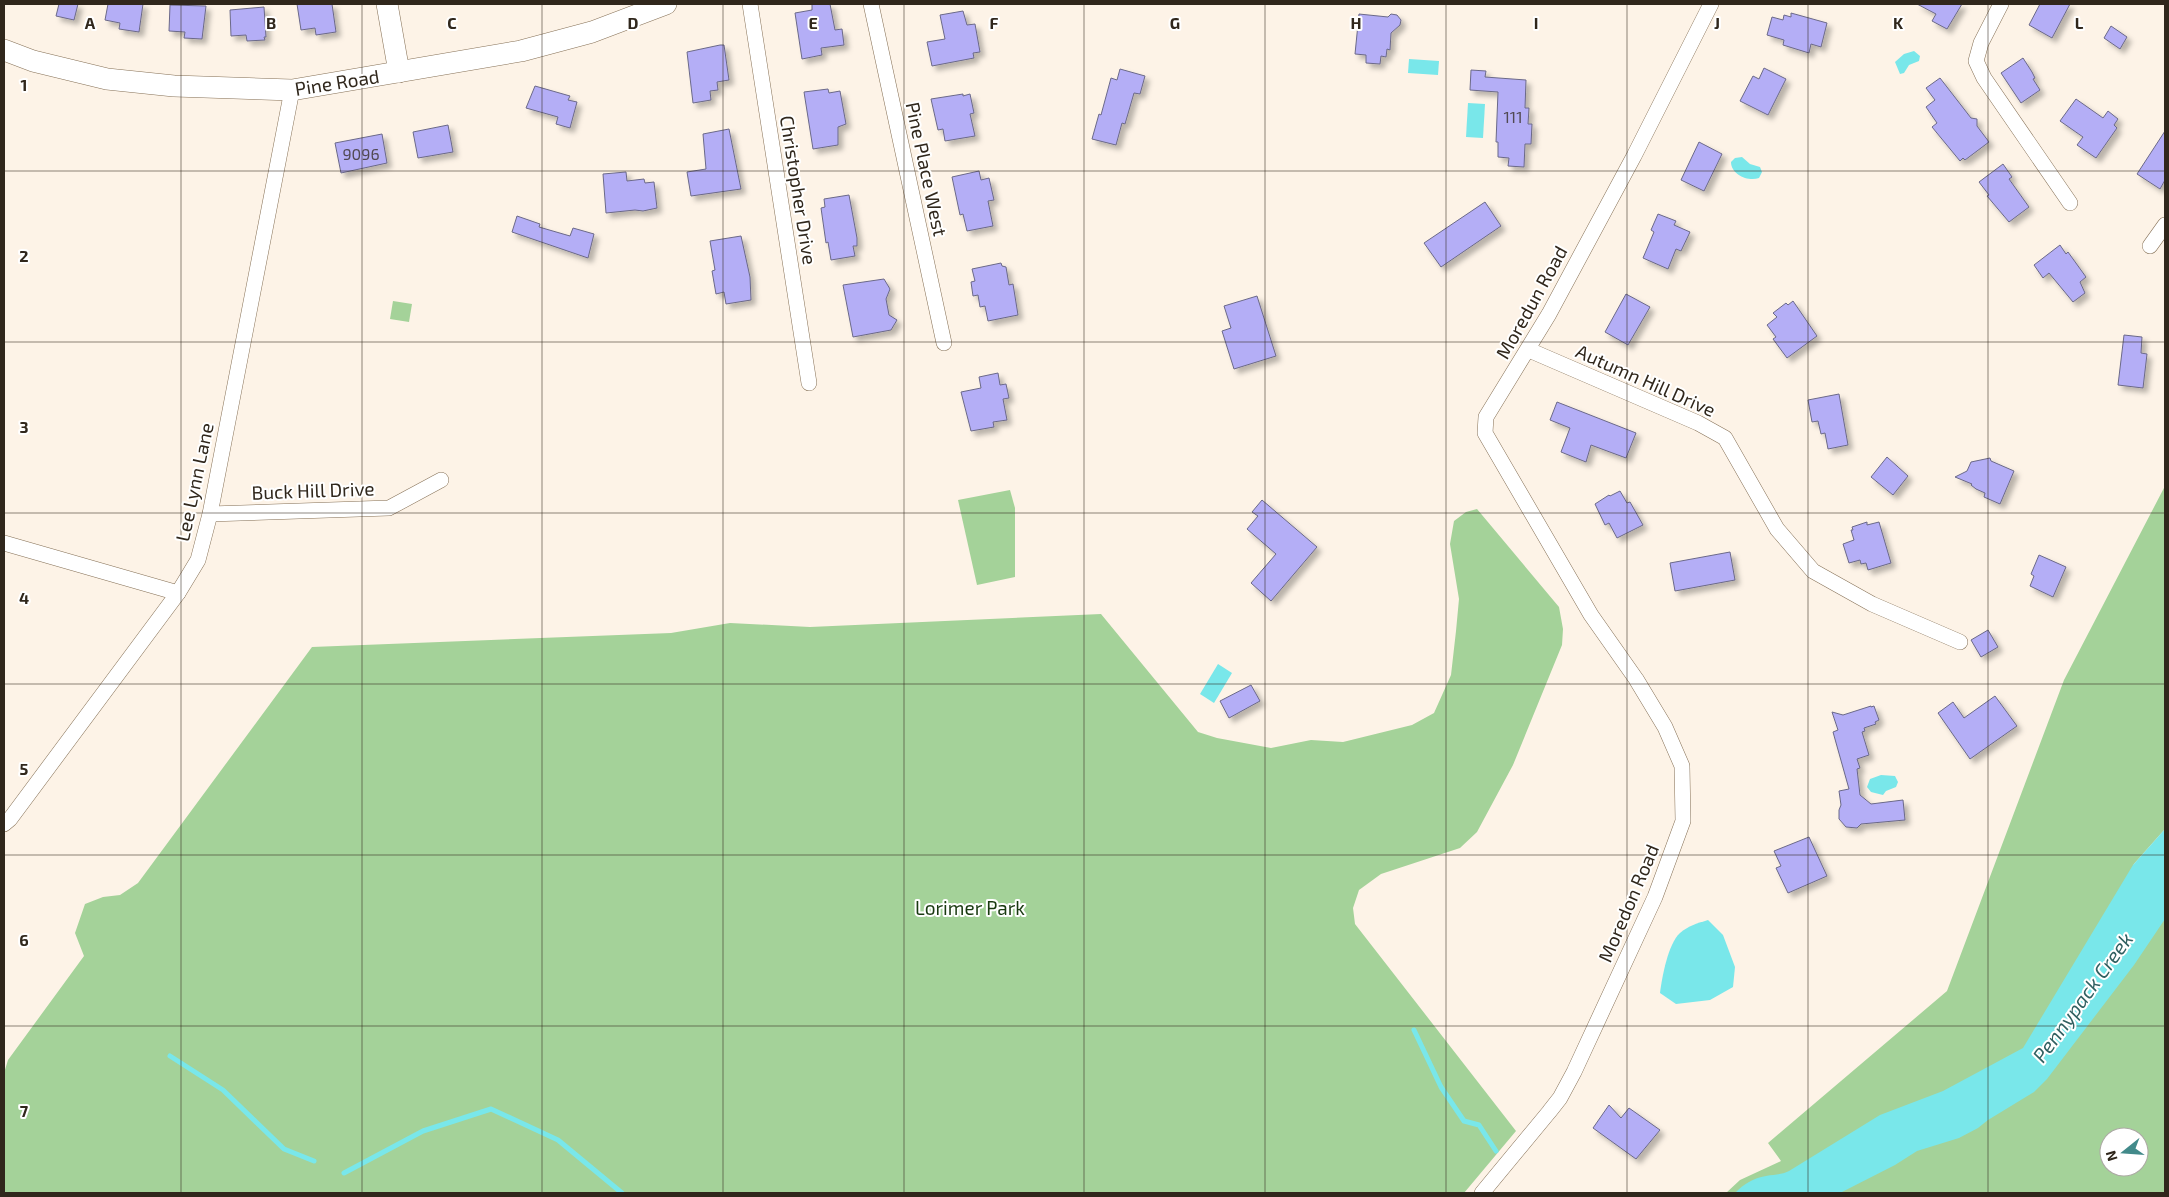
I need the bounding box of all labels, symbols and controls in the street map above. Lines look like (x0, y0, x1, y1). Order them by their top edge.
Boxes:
text: A (85, 13, 96, 32)
text: B (266, 13, 276, 32)
text: C (447, 13, 457, 32)
text: D (628, 13, 639, 32)
text: E (808, 13, 818, 32)
text: F (990, 13, 999, 32)
text: G (1170, 13, 1180, 32)
text: H (1350, 13, 1362, 32)
text: I (1534, 13, 1538, 32)
text: J (1714, 13, 1720, 32)
text: K (1893, 13, 1904, 32)
text: L (2075, 13, 2084, 32)
street label: Pine Road (293, 64, 381, 100)
text: 1 (21, 75, 27, 94)
street label: Pine Place West (902, 100, 952, 238)
house number: 111 (1503, 107, 1523, 126)
street label: Christopher Drive (776, 114, 822, 266)
house number: 9096 (342, 144, 380, 163)
street label: Moredun Road (1490, 241, 1572, 363)
text: 2 (19, 246, 29, 265)
street label: Autumn Hill Drive (1573, 339, 1719, 421)
text: 3 (19, 417, 29, 436)
street label: Lee Lynn Lane (170, 421, 218, 543)
street label: Buck Hill Drive (251, 476, 375, 504)
text: 4 (19, 588, 29, 607)
text: 5 (20, 759, 29, 778)
street label: Moredon Road (1593, 841, 1663, 965)
park label: Lorimer Park (915, 896, 1025, 919)
water label: Pennypack Creek (2027, 927, 2138, 1067)
text: 6 (19, 930, 29, 949)
text: 7 (20, 1101, 29, 1120)
north arrow (2099, 1127, 2149, 1177)
text: N (2101, 1149, 2121, 1163)

